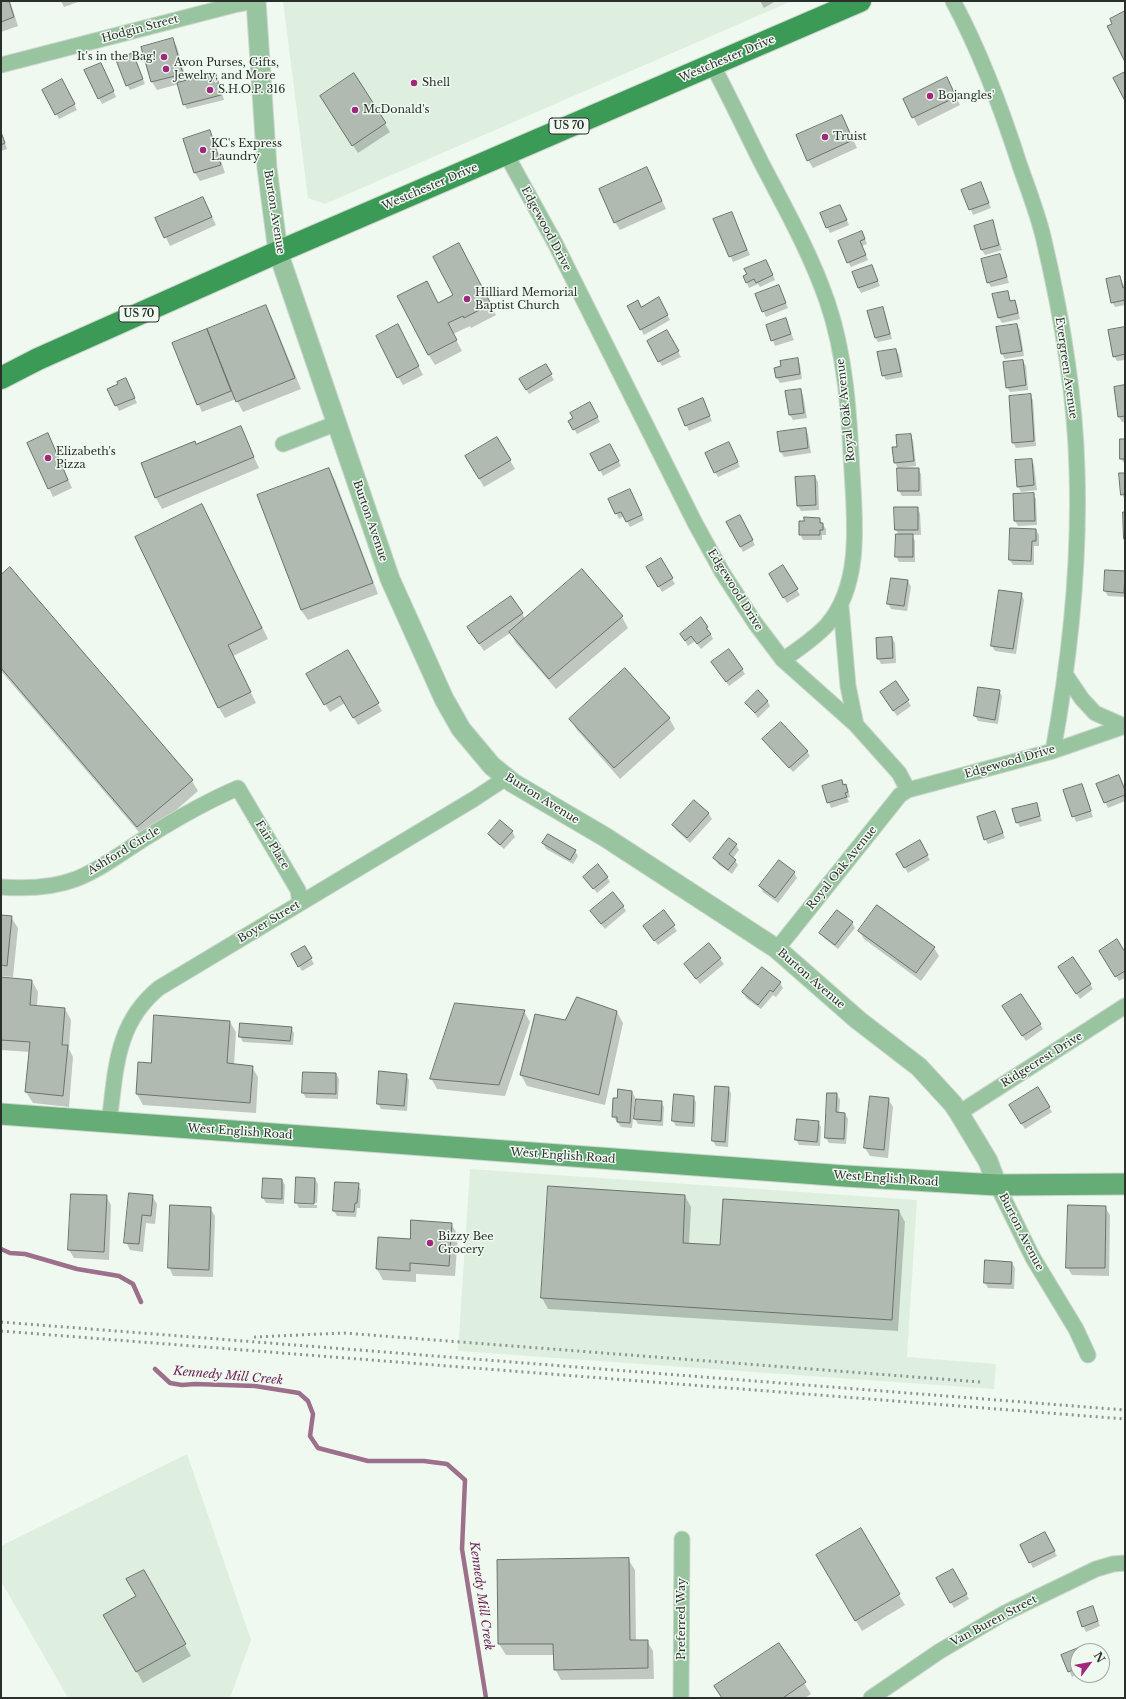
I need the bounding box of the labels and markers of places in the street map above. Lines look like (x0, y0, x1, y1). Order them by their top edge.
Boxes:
place label: It's in the Bag! (77, 50, 156, 64)
marker: It's in the Bag! (159, 52, 169, 62)
place label: Avon Purses, Gifts, Jewelry, and More (174, 56, 279, 82)
marker: Avon Purses, Gifts, Jewelry, and More (161, 64, 171, 74)
place label: Shell (422, 76, 450, 90)
marker: Shell (409, 78, 419, 88)
place label: S.H.O.P. 316 (218, 83, 285, 97)
marker: S.H.O.P. 316 (205, 85, 215, 95)
place label: Bojangles' (938, 89, 994, 103)
marker: Bojangles' (925, 91, 935, 101)
place label: McDonald's (363, 103, 429, 117)
marker: McDonald's (350, 105, 360, 115)
place label: Truist (833, 130, 867, 144)
marker: Truist (820, 132, 830, 142)
place label: KC's Express Laundry (211, 137, 282, 163)
marker: KC's Express Laundry (198, 145, 208, 155)
place label: Hilliard Memorial Baptist Church (475, 286, 577, 312)
marker: Hilliard Memorial Baptist Church (462, 294, 472, 304)
place label: Elizabeth's Pizza (56, 445, 116, 471)
marker: Elizabeth's Pizza (43, 453, 53, 463)
place label: Bizzy Bee Grocery (438, 1230, 494, 1256)
marker: Bizzy Bee Grocery (425, 1238, 435, 1248)

